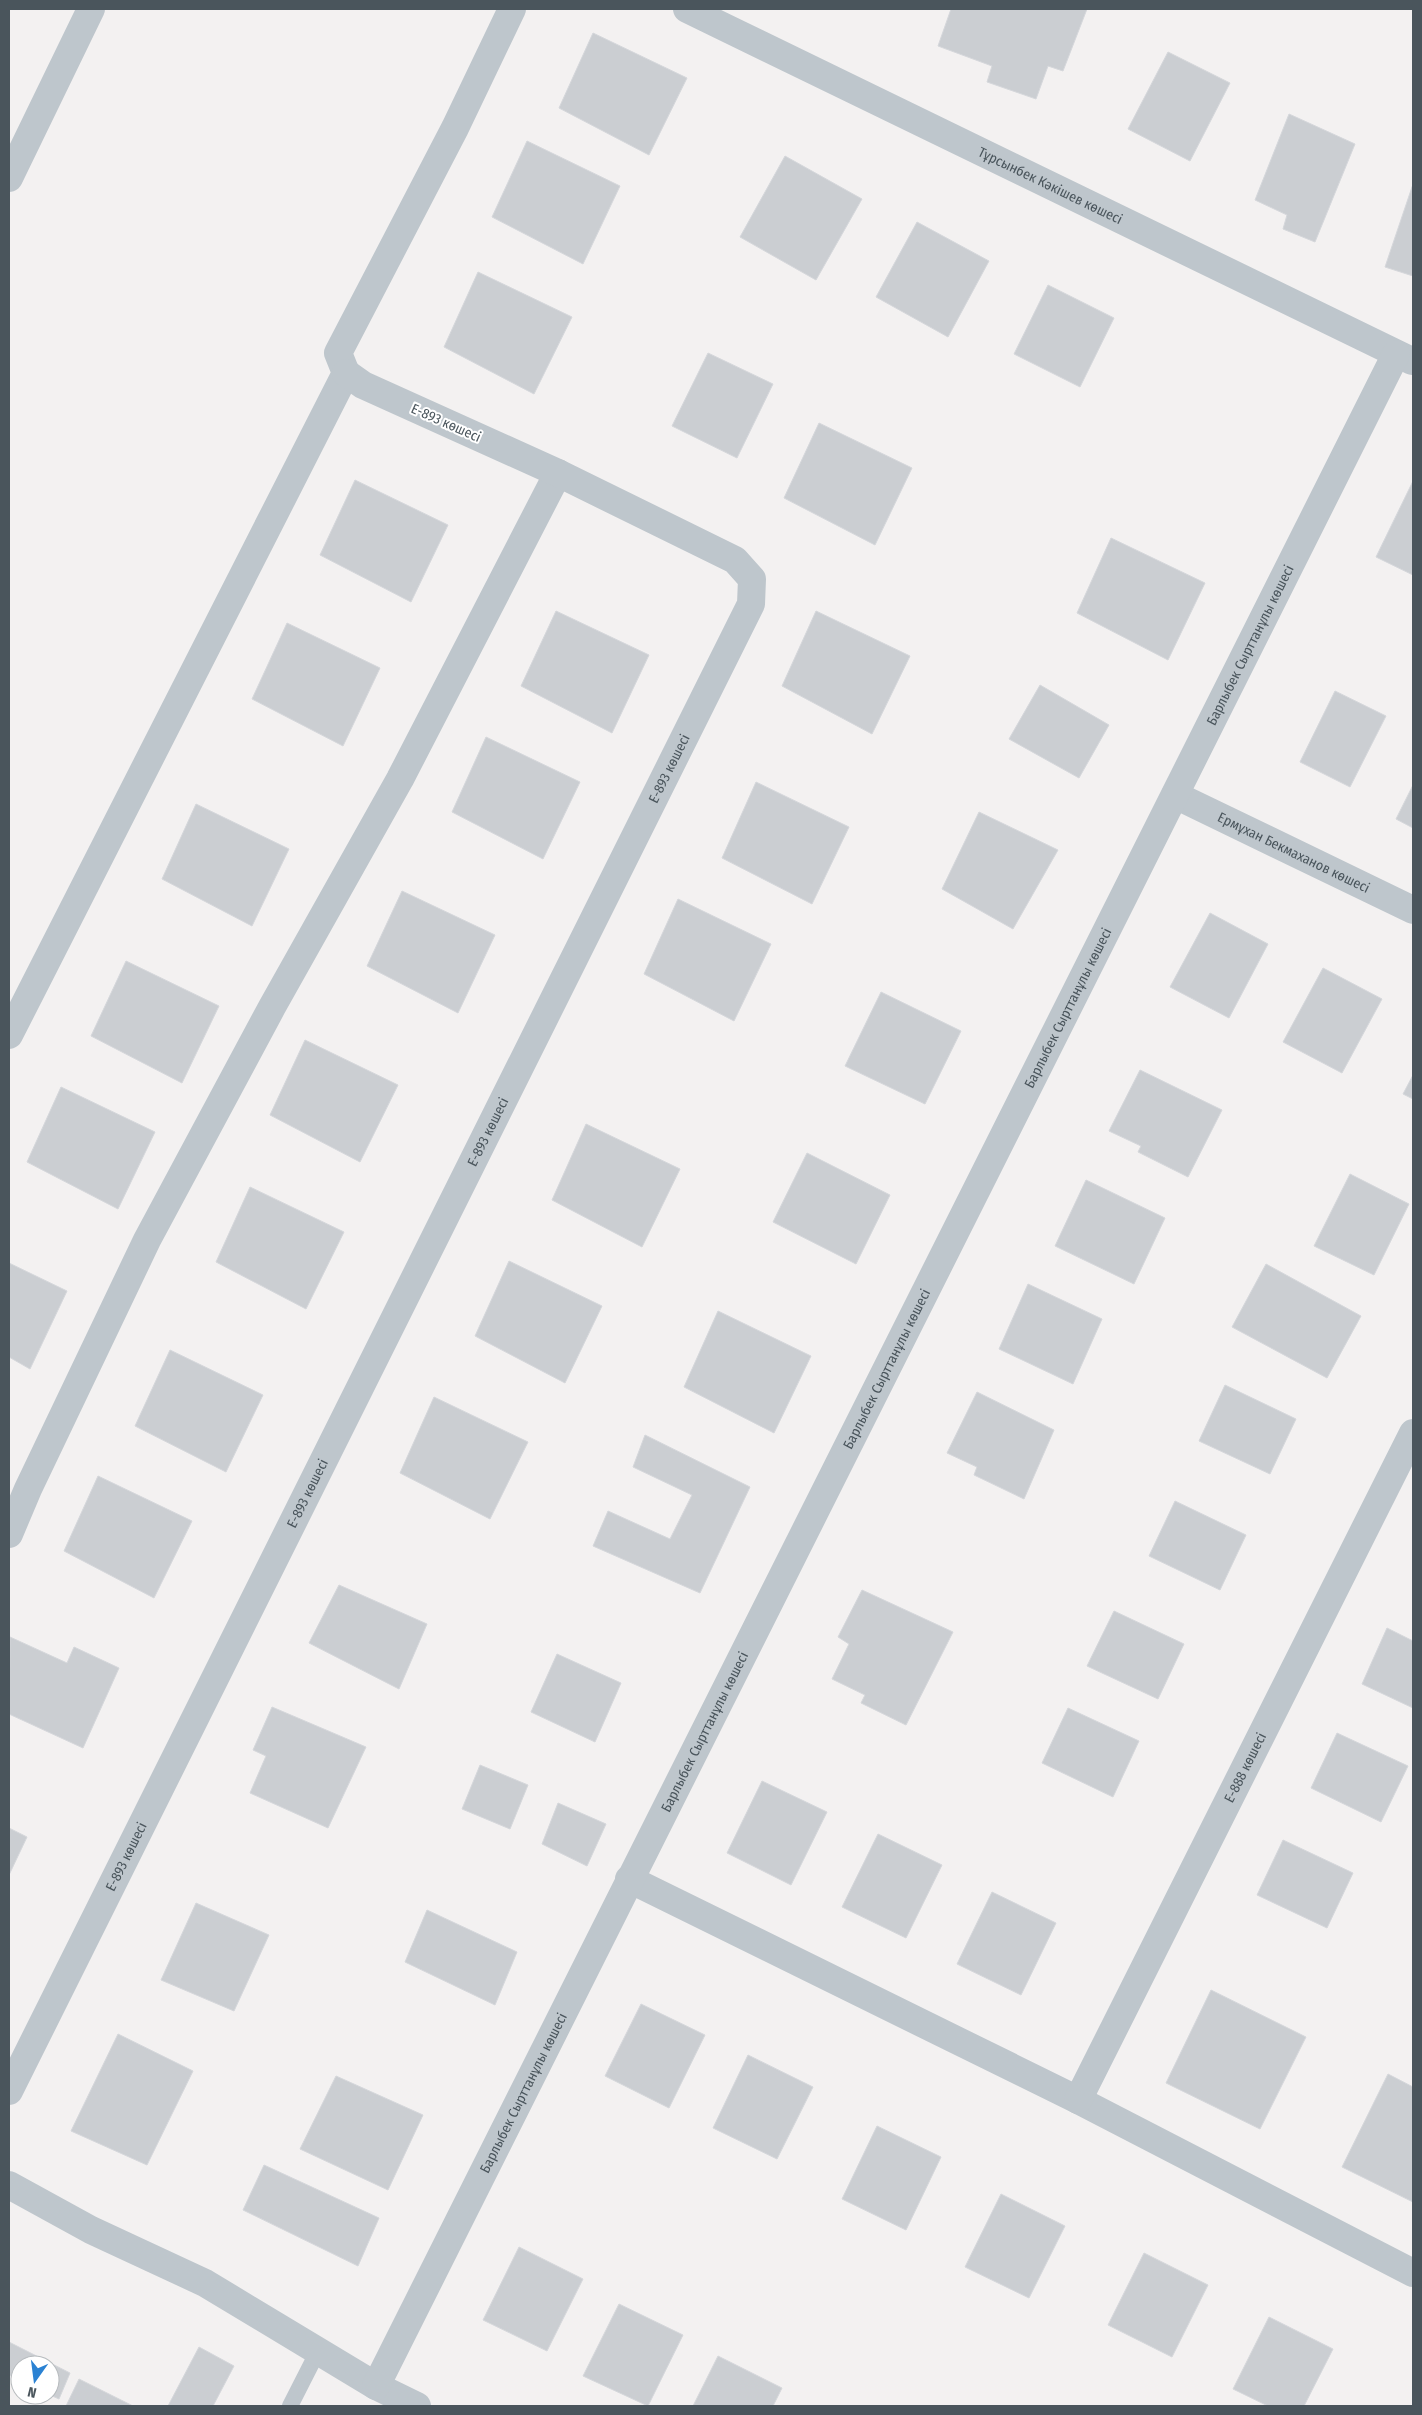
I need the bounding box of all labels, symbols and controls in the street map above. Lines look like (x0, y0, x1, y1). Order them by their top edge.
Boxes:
street label: Тұрсынбек Кәкішев көшесі (975, 143, 1125, 228)
street label: Е-893 көшесі (408, 400, 484, 446)
street label: Барлыбек Сырттанұлы көшесі (1203, 562, 1297, 728)
street label: Е-893 көшесі (645, 731, 693, 806)
street label: Ермұхан Бекмаханов көшесі (1215, 808, 1373, 896)
street label: Барлыбек Сырттанұлы көшесі (1020, 925, 1115, 1091)
street label: Е-893 көшесі (463, 1095, 512, 1169)
street label: Барлыбек Сырттанұлы көшесі (839, 1286, 934, 1452)
street label: Е-893 көшесі (283, 1456, 332, 1531)
street label: Барлыбек Сырттанұлы көшесі (657, 1649, 752, 1815)
street label: Е-888 көшесі (1220, 1730, 1270, 1805)
street label: Е-893 көшесі (102, 1819, 150, 1894)
street label: Барлыбек Сырттанұлы көшесі (476, 2010, 570, 2176)
north arrow (10, 2355, 60, 2405)
text: N (26, 2383, 38, 2401)

